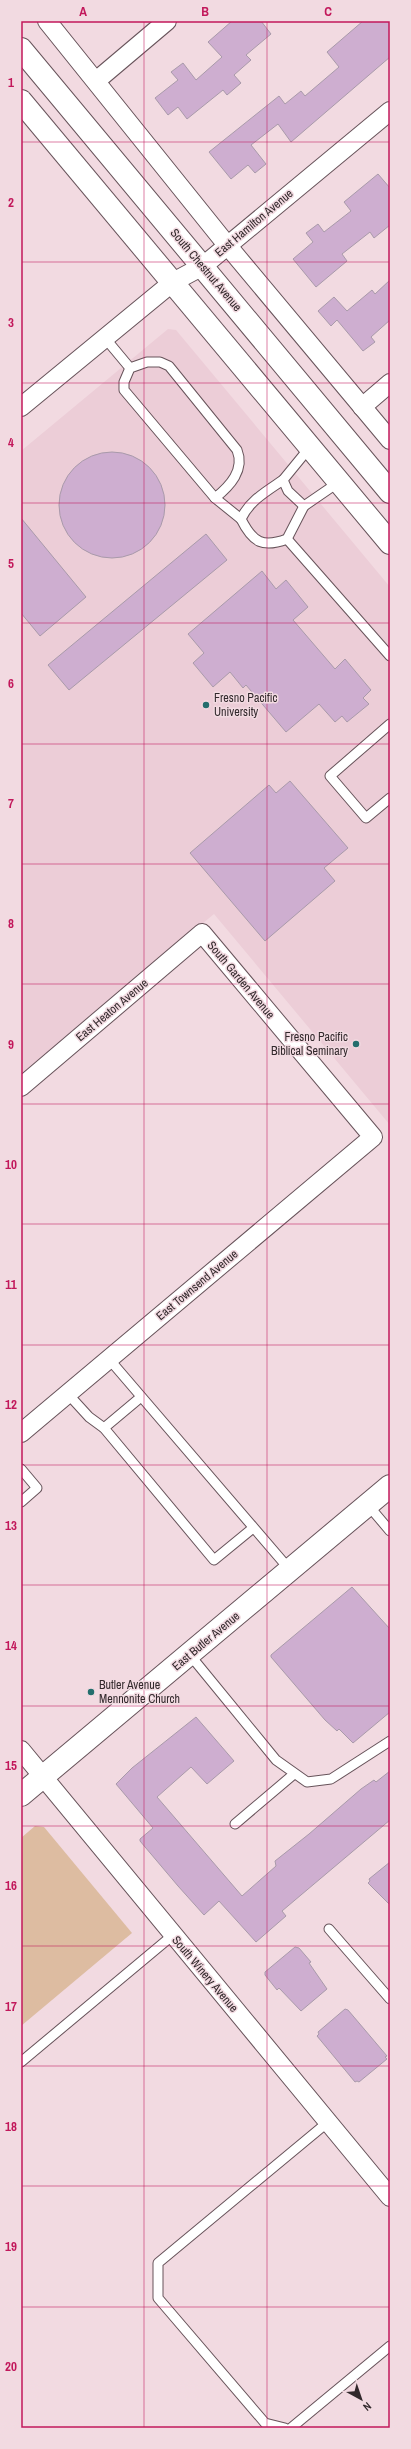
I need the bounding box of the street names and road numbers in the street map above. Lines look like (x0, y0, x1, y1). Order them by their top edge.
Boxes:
street label: East Hamilton Avenue (212, 186, 296, 260)
street label: South Chestnut Avenue (167, 225, 245, 315)
street label: South Garden Avenue (204, 938, 278, 1022)
street label: East Heaton Avenue (73, 975, 151, 1045)
street label: East Townsend Avenue (153, 1246, 241, 1324)
street label: East Butler Avenue (169, 1608, 243, 1674)
street label: South Winery Avenue (168, 1932, 242, 2016)

